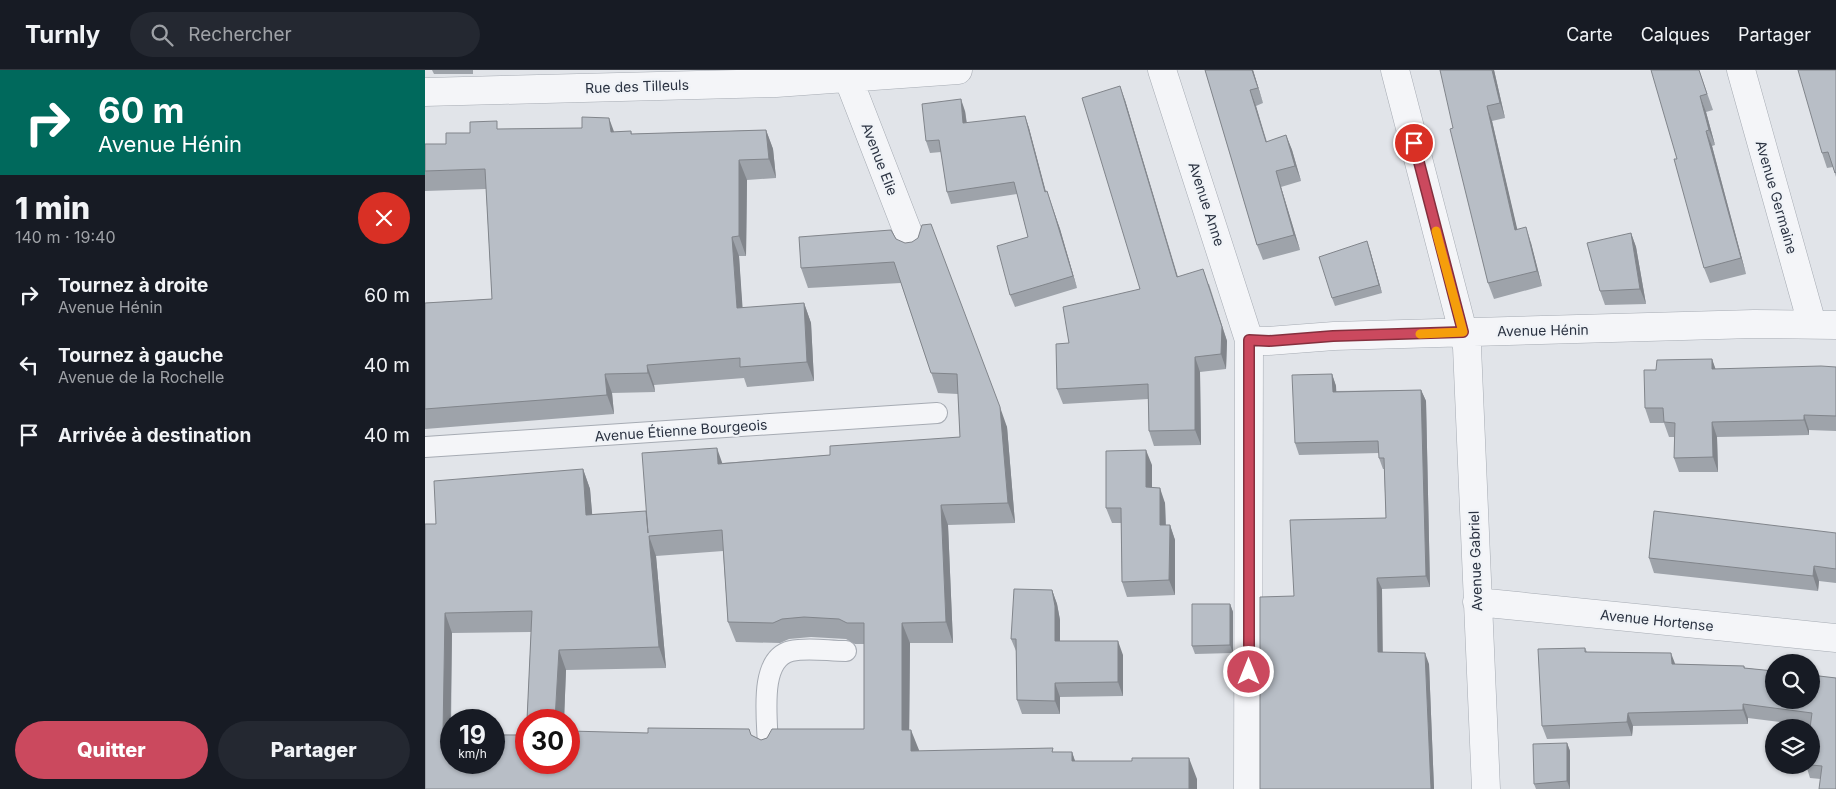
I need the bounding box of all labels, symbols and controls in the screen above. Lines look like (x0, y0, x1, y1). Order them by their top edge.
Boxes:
search box (130, 12, 480, 57)
text: Turnly (25, 20, 100, 49)
icon: search (148, 21, 176, 49)
text: Rechercher (188, 23, 292, 46)
text: Carte (1566, 24, 1613, 45)
text: Calques (1641, 24, 1710, 45)
text: Partager (1738, 24, 1811, 45)
street label: Rue des Tilleuls (585, 76, 689, 96)
text: 60 m (98, 89, 185, 131)
icon: right (15, 90, 80, 155)
street label: Avenue Elie (858, 120, 902, 198)
pin (1393, 122, 1435, 164)
icon: arrive (1400, 129, 1428, 157)
text: Avenue Hénin (98, 131, 242, 157)
street label: Avenue Germaine (1753, 138, 1801, 256)
street label: Avenue Anne (1185, 160, 1229, 248)
text: 1 min (15, 190, 90, 226)
button: close (358, 192, 410, 244)
text: 140 m · 19:40 (15, 227, 116, 247)
text: Tournez à droite (58, 274, 208, 297)
icon: right (15, 281, 43, 309)
text: 60 m (364, 284, 410, 307)
text: Avenue Hénin (58, 297, 163, 317)
street label: Avenue Hénin (1497, 321, 1589, 339)
text: Tournez à gauche (58, 344, 223, 367)
icon: left (15, 351, 43, 379)
text: 40 m (364, 354, 410, 377)
text: Avenue de la Rochelle (58, 367, 224, 387)
street label: Avenue Étienne Bourgeois (594, 415, 768, 445)
icon: arrive (15, 421, 43, 449)
text: Arrivée à destination (58, 424, 251, 447)
text: 40 m (364, 424, 410, 447)
street label: Avenue Gabriel (1465, 511, 1485, 611)
street label: Avenue Hortense (1600, 606, 1714, 634)
position arrow (1222, 645, 1274, 697)
map controls (1765, 654, 1820, 774)
button: search (1765, 654, 1820, 709)
speed limit sign: 30 (515, 709, 580, 774)
button: layers (1765, 719, 1820, 774)
text: 19 (459, 720, 486, 750)
button: Quitter (15, 721, 208, 779)
button: Partager (218, 721, 410, 779)
text: km/h (458, 746, 487, 761)

